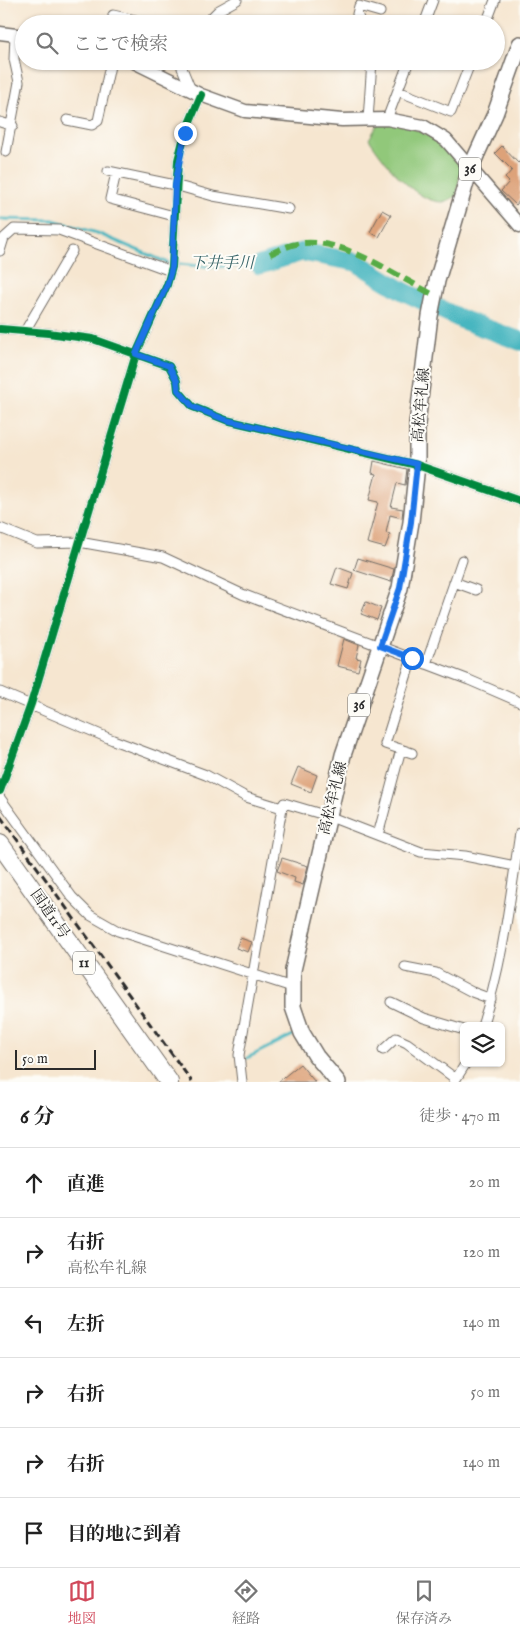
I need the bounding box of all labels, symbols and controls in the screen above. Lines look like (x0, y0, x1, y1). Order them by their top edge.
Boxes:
search box (15, 15, 505, 70)
icon: search (33, 29, 61, 57)
text: ここで検索 (73, 33, 168, 57)
route end (174, 122, 197, 145)
road number: 36 (459, 157, 481, 180)
water label: 下井手川 (190, 254, 256, 274)
street label: 高松牟礼線 (408, 367, 434, 443)
route start (401, 647, 424, 670)
road number: 36 (348, 694, 370, 716)
street label: 高松牟礼線 (315, 759, 351, 837)
street label: 国道11号 (26, 886, 74, 942)
road number: 11 (73, 951, 95, 974)
map controls (460, 1022, 505, 1067)
button: layers (460, 1022, 505, 1067)
scale bar (15, 1047, 96, 1070)
text: 50 m (22, 1050, 48, 1068)
text: 6 分 (20, 1104, 54, 1131)
text: 徒歩 · 470 m (419, 1107, 500, 1127)
icon: ahead (20, 1169, 48, 1197)
text: 直進 (67, 1173, 105, 1197)
text: 20 m (469, 1173, 500, 1193)
text: 右折 (67, 1231, 105, 1255)
icon: right (20, 1239, 48, 1267)
text: 120 m (463, 1243, 500, 1263)
text: 高松牟礼線 (67, 1259, 147, 1279)
icon: left (20, 1309, 48, 1337)
text: 左折 (67, 1313, 105, 1337)
text: 140 m (462, 1313, 500, 1333)
icon: right (20, 1379, 48, 1407)
text: 右折 (67, 1383, 105, 1407)
text: 50 m (471, 1383, 500, 1403)
icon: right (20, 1449, 48, 1477)
text: 右折 (67, 1453, 105, 1477)
text: 140 m (462, 1453, 500, 1473)
icon: arrive (20, 1519, 48, 1547)
text: 目的地に到着 (67, 1523, 181, 1547)
tab: 地図 (68, 1577, 96, 1628)
tab: 経路 (232, 1577, 260, 1628)
tab: 保存済み (396, 1577, 452, 1628)

